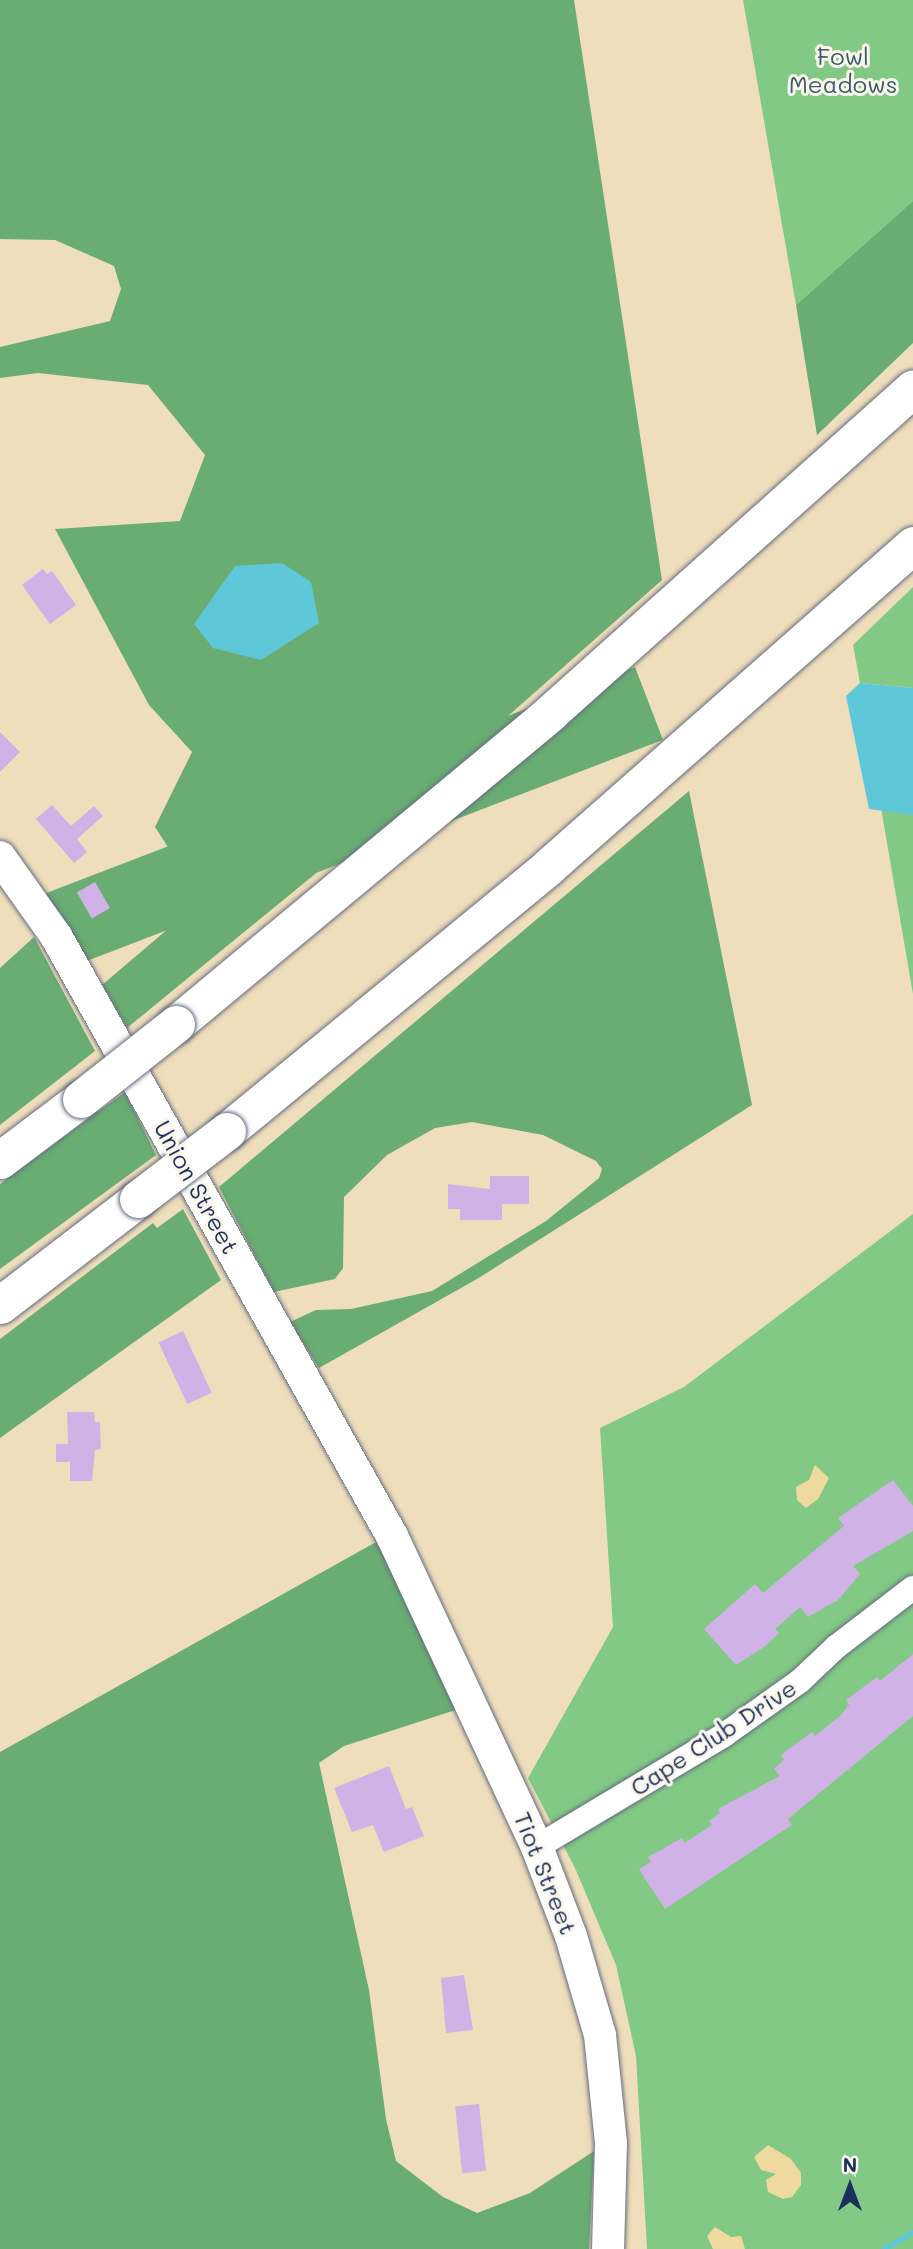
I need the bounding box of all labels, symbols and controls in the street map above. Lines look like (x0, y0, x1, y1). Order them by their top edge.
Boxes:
park label: Fowl Meadows (789, 42, 897, 98)
street label: Union Street (148, 1115, 246, 1259)
street label: Cape Club Drive (625, 1673, 801, 1801)
street label: Tiot Street (508, 1808, 584, 1938)
north arrow (815, 2151, 885, 2221)
text: N (843, 2152, 857, 2177)

